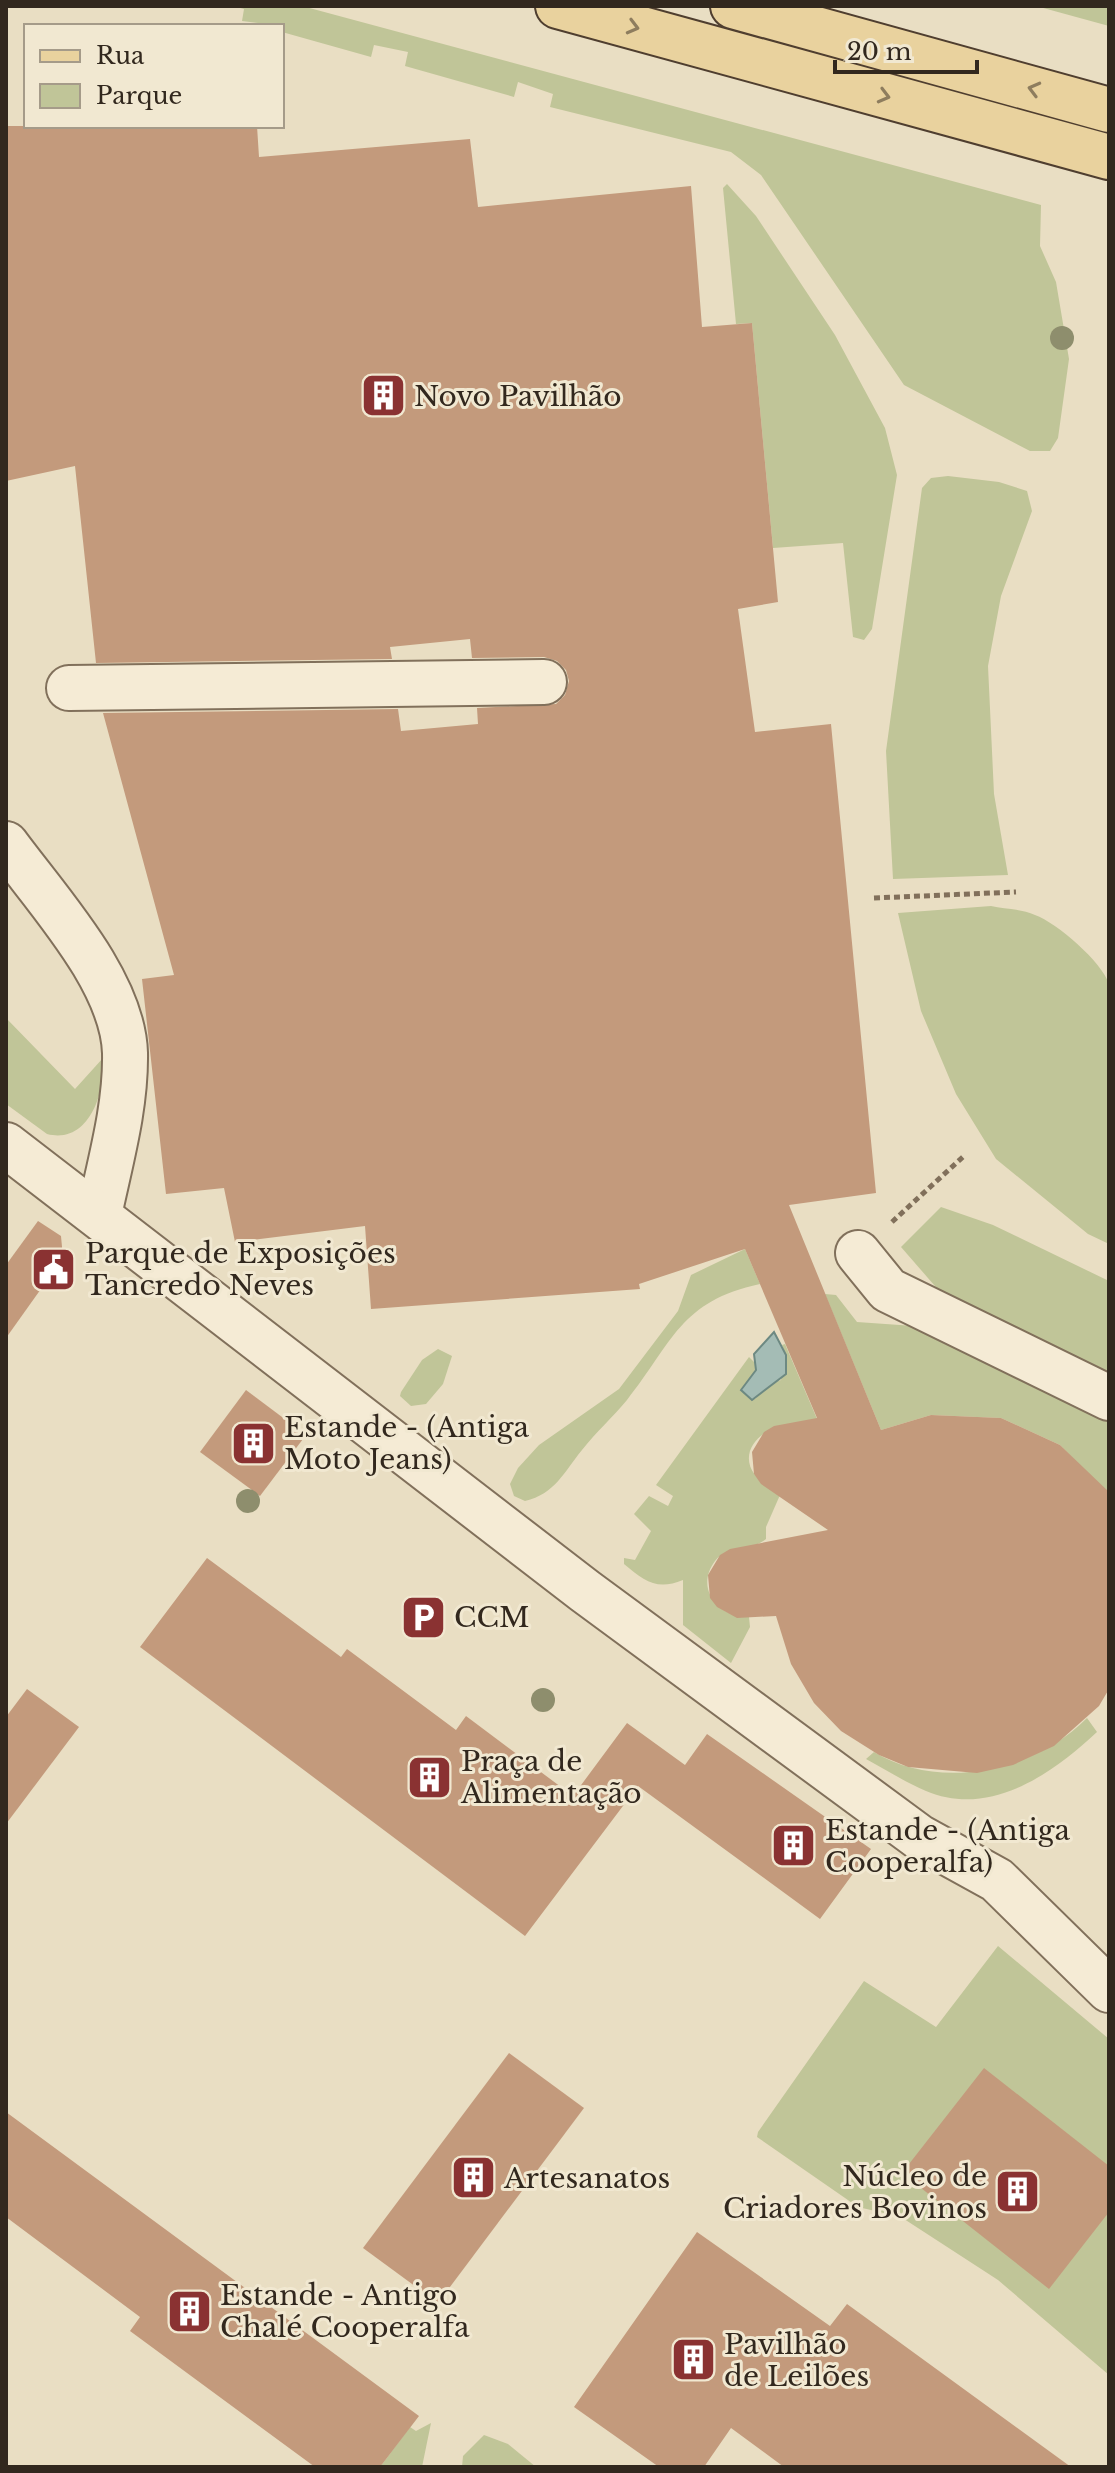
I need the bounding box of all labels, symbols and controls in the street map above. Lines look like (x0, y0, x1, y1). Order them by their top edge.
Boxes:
one-way arrow (626, 17, 640, 34)
legend (24, 24, 284, 128)
scale bar (835, 24, 977, 74)
text: 20 m (847, 37, 912, 66)
text: Rua (96, 41, 145, 70)
text: Parque (96, 81, 182, 110)
one-way arrow (1027, 82, 1041, 98)
one-way arrow (876, 86, 890, 103)
building icon: Novo Pavilhão (359, 372, 407, 420)
place label: Novo Pavilhão (414, 379, 622, 414)
place label: Parque de Exposições Tancredo Neves (85, 1236, 396, 1303)
public building icon: Parque de Exposições Tancredo Neves (30, 1245, 78, 1293)
place label: Estande - (Antiga Moto Jeans) (284, 1410, 530, 1477)
building icon: Estande - (Antiga Moto Jeans) (229, 1419, 277, 1467)
parking icon: CCM (399, 1593, 447, 1641)
place label: CCM (454, 1600, 529, 1635)
place label: Praça de Alimentação (460, 1744, 642, 1811)
building icon: Praça de Alimentação (406, 1753, 454, 1801)
place label: Estande - (Antiga Cooperalfa) (825, 1813, 1071, 1880)
building icon: Estande - (Antiga Cooperalfa) (770, 1822, 818, 1870)
building icon: Artesanatos (449, 2154, 497, 2202)
place label: Núcleo de Criadores Bovinos (723, 2159, 987, 2226)
place label: Artesanatos (503, 2161, 670, 2196)
building icon: Núcleo de Criadores Bovinos (994, 2168, 1042, 2216)
place label: Estande - Antigo Chalé Cooperalfa (220, 2278, 470, 2345)
building icon: Estande - Antigo Chalé Cooperalfa (165, 2287, 213, 2335)
place label: Pavilhão de Leilões (724, 2327, 869, 2394)
building icon: Pavilhão de Leilões (669, 2336, 717, 2384)

